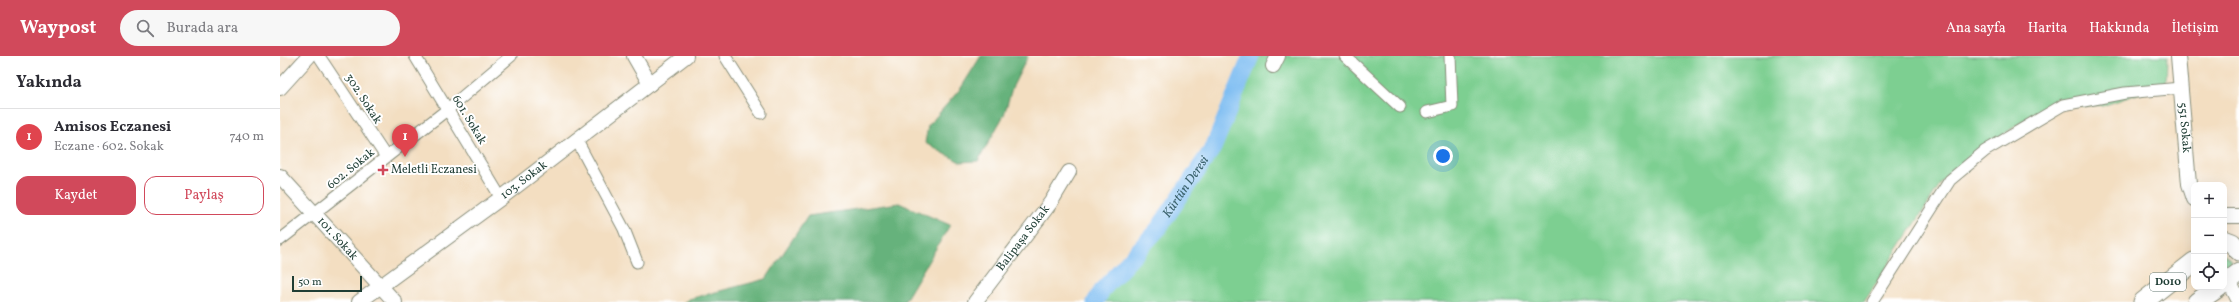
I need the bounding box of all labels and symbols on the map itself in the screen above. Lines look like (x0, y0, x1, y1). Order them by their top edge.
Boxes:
street label: 302. Sokak (341, 71, 385, 128)
street label: 601. Sokak (448, 92, 490, 148)
street label: 551 Sokak (2174, 102, 2194, 154)
pin: 1 (392, 124, 418, 157)
street label: 602. Sokak (324, 145, 379, 193)
your location (1433, 146, 1453, 166)
water label: Kürtün Deresi (1159, 152, 1214, 222)
street label: 103. Sokak (497, 157, 551, 203)
place label: Meletli Eczanesi (391, 162, 477, 178)
marker: Meletli Eczanesi (378, 165, 388, 175)
street label: Balipaşa Sokak (993, 202, 1054, 275)
street label: 101. Sokak (313, 214, 362, 264)
road number: D010 (2150, 273, 2186, 291)
scale bar (292, 274, 362, 293)

